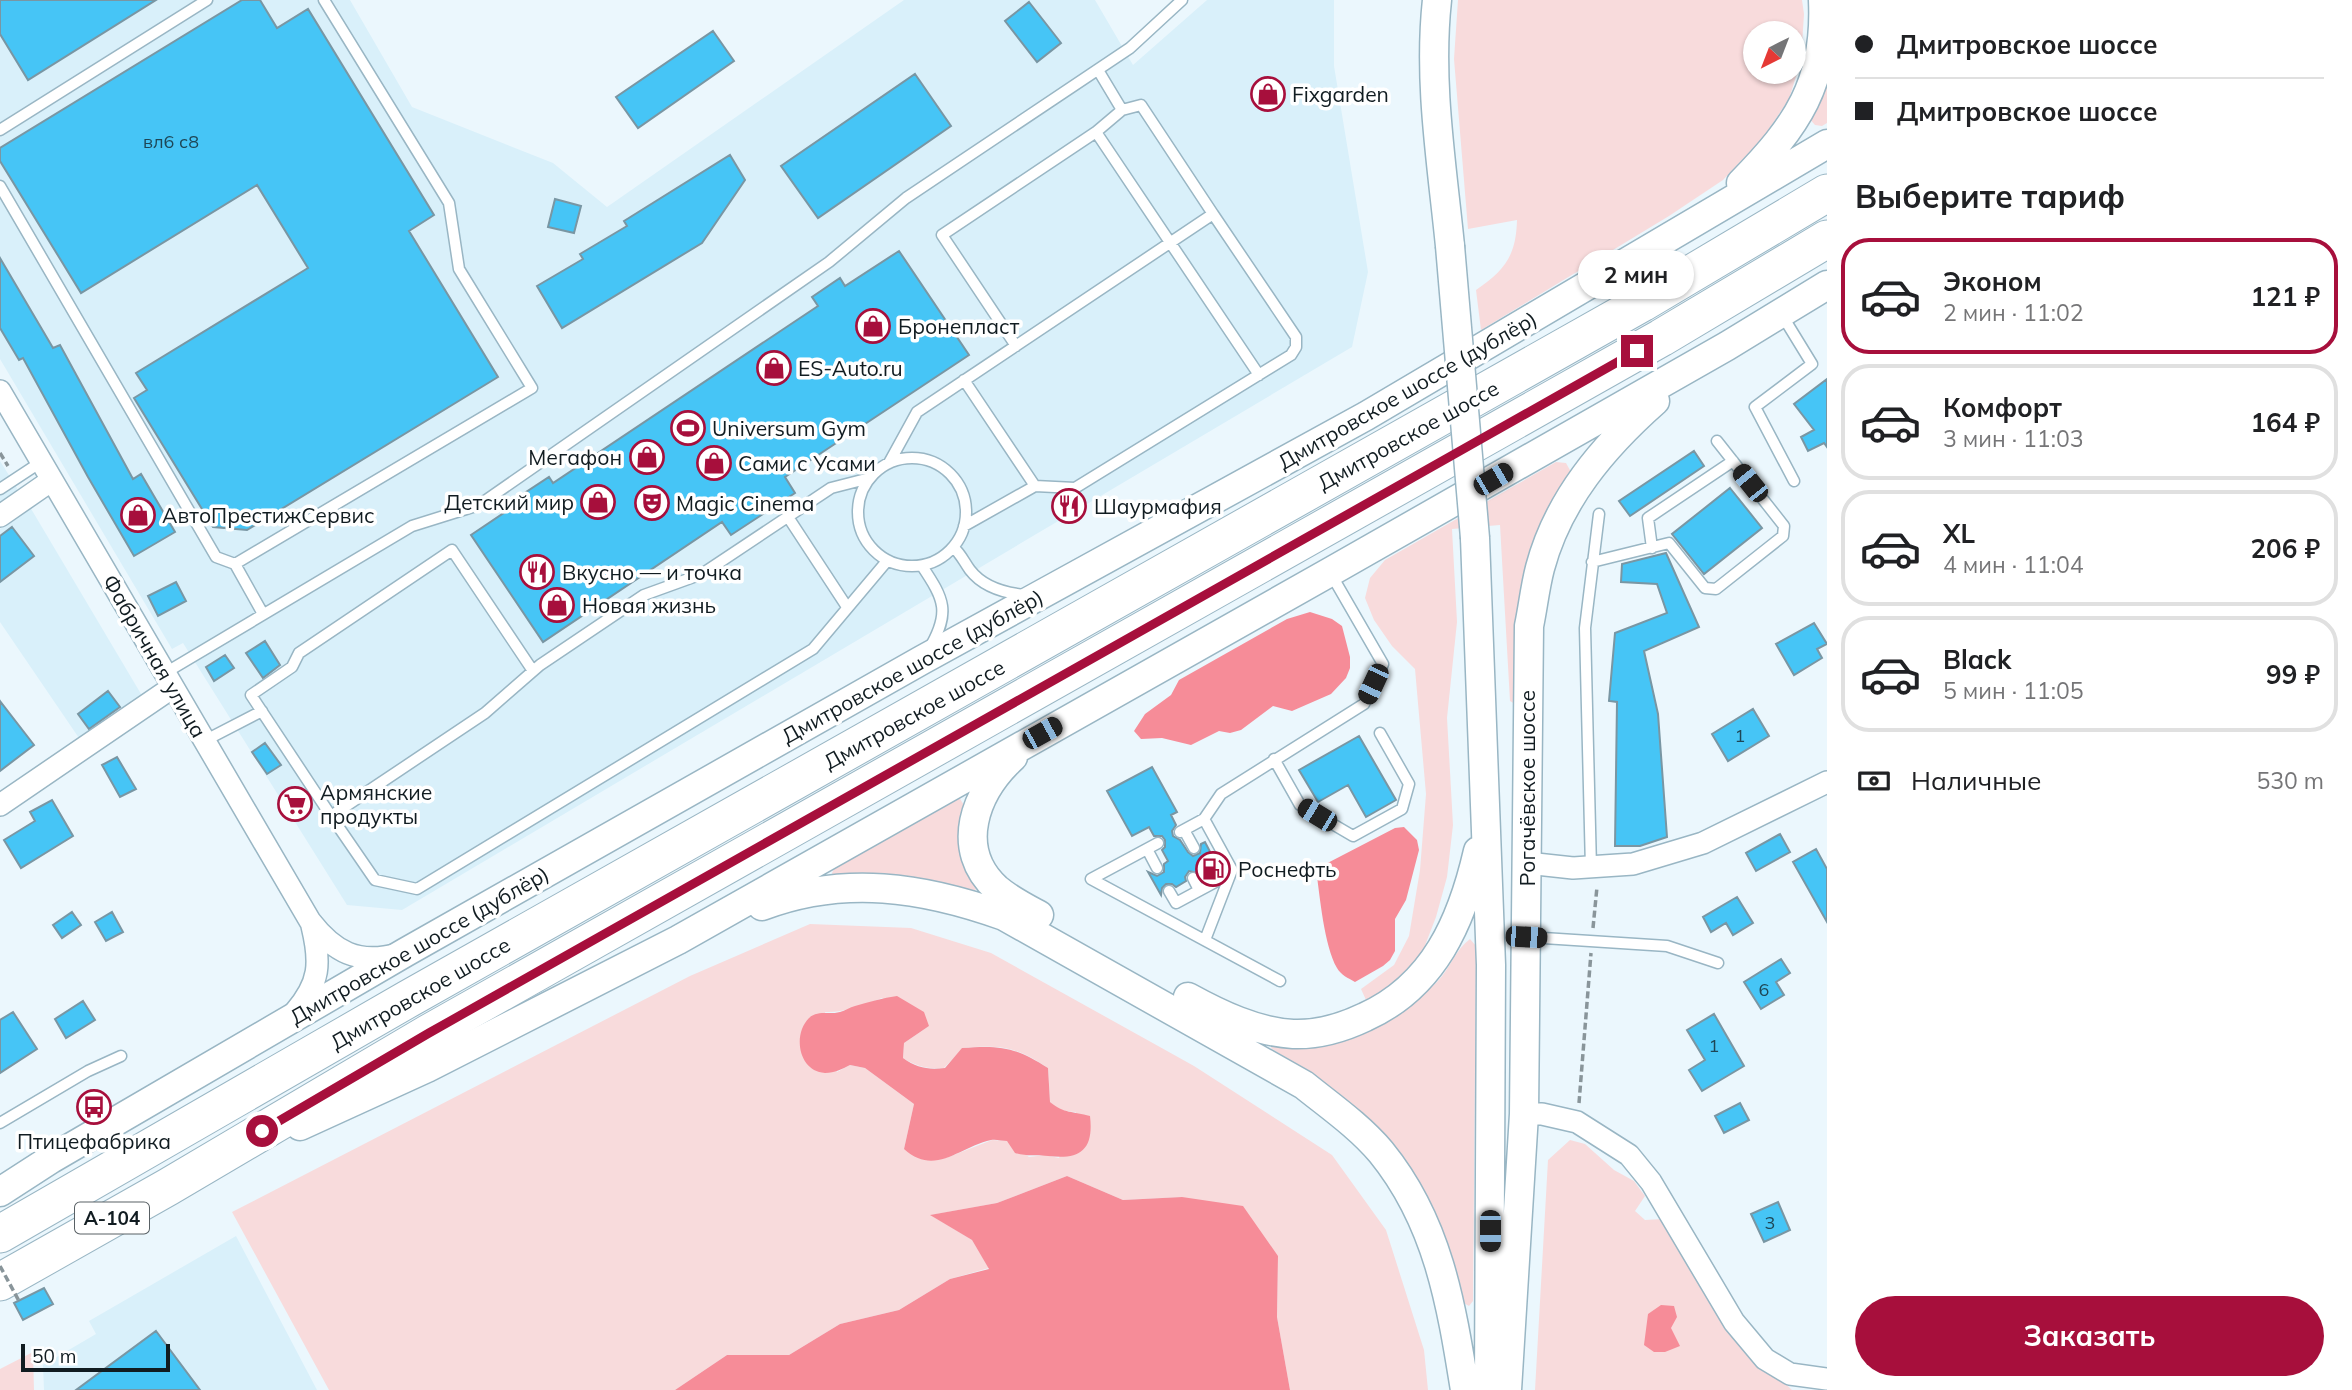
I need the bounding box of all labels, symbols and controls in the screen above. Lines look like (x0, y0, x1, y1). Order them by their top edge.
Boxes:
north arrow (1743, 21, 1806, 84)
map controls (1743, 21, 1806, 84)
text: Дмитровское шоссе (1897, 28, 2158, 61)
shop icon: Fixgarden (1249, 75, 1287, 113)
place label: Fixgarden (1292, 81, 1389, 107)
text: Дмитровское шоссе (1897, 95, 2158, 128)
house number: вл6 с8 (143, 130, 199, 153)
text: Выберите тариф (1855, 176, 2125, 216)
callout: 2 мин (1579, 250, 1695, 298)
text: 2 мин (1604, 260, 1668, 289)
icon: car (1859, 265, 1922, 328)
text: Эконом (1943, 265, 2042, 298)
text: 121 ₽ (2250, 280, 2320, 313)
text: 2 мин · 11:02 (1943, 298, 2083, 327)
street label: Дмитровское шоссе (дублёр) (1273, 305, 1541, 475)
shop icon: Бронепласт (854, 307, 892, 345)
place label: Бронепласт (898, 313, 1020, 339)
route end (1621, 335, 1653, 367)
shop icon: ES-Auto.ru (755, 349, 793, 387)
place label: ES-Auto.ru (798, 355, 903, 381)
street label: Дмитровское шоссе (1313, 375, 1503, 495)
icon: car (1859, 391, 1922, 454)
text: Комфорт (1943, 391, 2062, 424)
text: 164 ₽ (2250, 406, 2320, 439)
sports icon: Universum Gym (669, 409, 707, 447)
place label: Universum Gym (712, 415, 866, 441)
text: 3 мин · 11:03 (1943, 424, 2083, 453)
shop icon: Мегафон (628, 438, 666, 476)
place label: Мегафон (528, 444, 622, 470)
shop icon: Сами с Усами (695, 444, 733, 482)
place label: Сами с Усами (738, 450, 876, 476)
car (1470, 459, 1517, 499)
car (1729, 460, 1772, 506)
shop icon: Детский мир (579, 483, 617, 521)
theatre icon: Magic Cinema (633, 484, 671, 522)
restaurant icon: Шаурмафия (1050, 487, 1088, 525)
place label: Детский мир (444, 489, 574, 515)
place label: Magic Cinema (676, 490, 814, 516)
place label: Шаурмафия (1094, 493, 1222, 519)
shop icon: АвтоПрестижСервис (119, 496, 157, 534)
place label: АвтоПрестижСервис (162, 502, 375, 528)
icon: car (1859, 517, 1922, 580)
text: XL (1943, 517, 1975, 550)
text: 206 ₽ (2250, 532, 2320, 565)
text: 4 мин · 11:04 (1943, 550, 2083, 579)
restaurant icon: Вкусно — и точка (518, 553, 556, 591)
place label: Вкусно — и точка (562, 559, 742, 585)
street label: Фабричная улица (98, 570, 212, 742)
street label: Дмитровское шоссе (дублёр) (777, 584, 1047, 748)
shop icon: Новая жизнь (538, 586, 576, 624)
place label: Новая жизнь (582, 592, 716, 618)
icon: car (1859, 643, 1922, 706)
text: Black (1943, 643, 2011, 676)
street label: Дмитровское шоссе (819, 654, 1009, 774)
text: 99 ₽ (2266, 658, 2320, 691)
car (1355, 661, 1392, 707)
text: 5 мин · 11:05 (1943, 676, 2083, 705)
street label: Рогачёвское шоссе (1514, 690, 1540, 886)
car (1019, 714, 1066, 752)
house number: 1 (1735, 724, 1745, 747)
icon: cash (1855, 762, 1893, 800)
text: Наличные (1911, 764, 2041, 797)
text: 530 m (2256, 766, 2324, 795)
place label: Армянские продукты (320, 779, 433, 829)
supermarket icon: Армянские продукты (276, 785, 314, 823)
car (1294, 795, 1341, 835)
fuel station icon: Роснефть (1194, 850, 1232, 888)
place label: Роснефть (1238, 856, 1337, 882)
street label: Дмитровское шоссе (дублёр) (285, 860, 553, 1030)
car (1505, 925, 1548, 949)
street label: Дмитровское шоссе (326, 931, 514, 1055)
house number: 6 (1759, 978, 1769, 1001)
house number: 1 (1709, 1034, 1719, 1057)
bus stop icon: Птицефабрика (75, 1088, 113, 1126)
route start (246, 1115, 278, 1147)
place label: Птицефабрика (17, 1128, 171, 1154)
road number: А-104 (75, 1202, 149, 1234)
car (1480, 1210, 1501, 1252)
house number: 3 (1765, 1211, 1775, 1234)
button: Заказать (1855, 1296, 2324, 1376)
scale bar (21, 1341, 170, 1373)
text: 50 m (32, 1344, 76, 1368)

